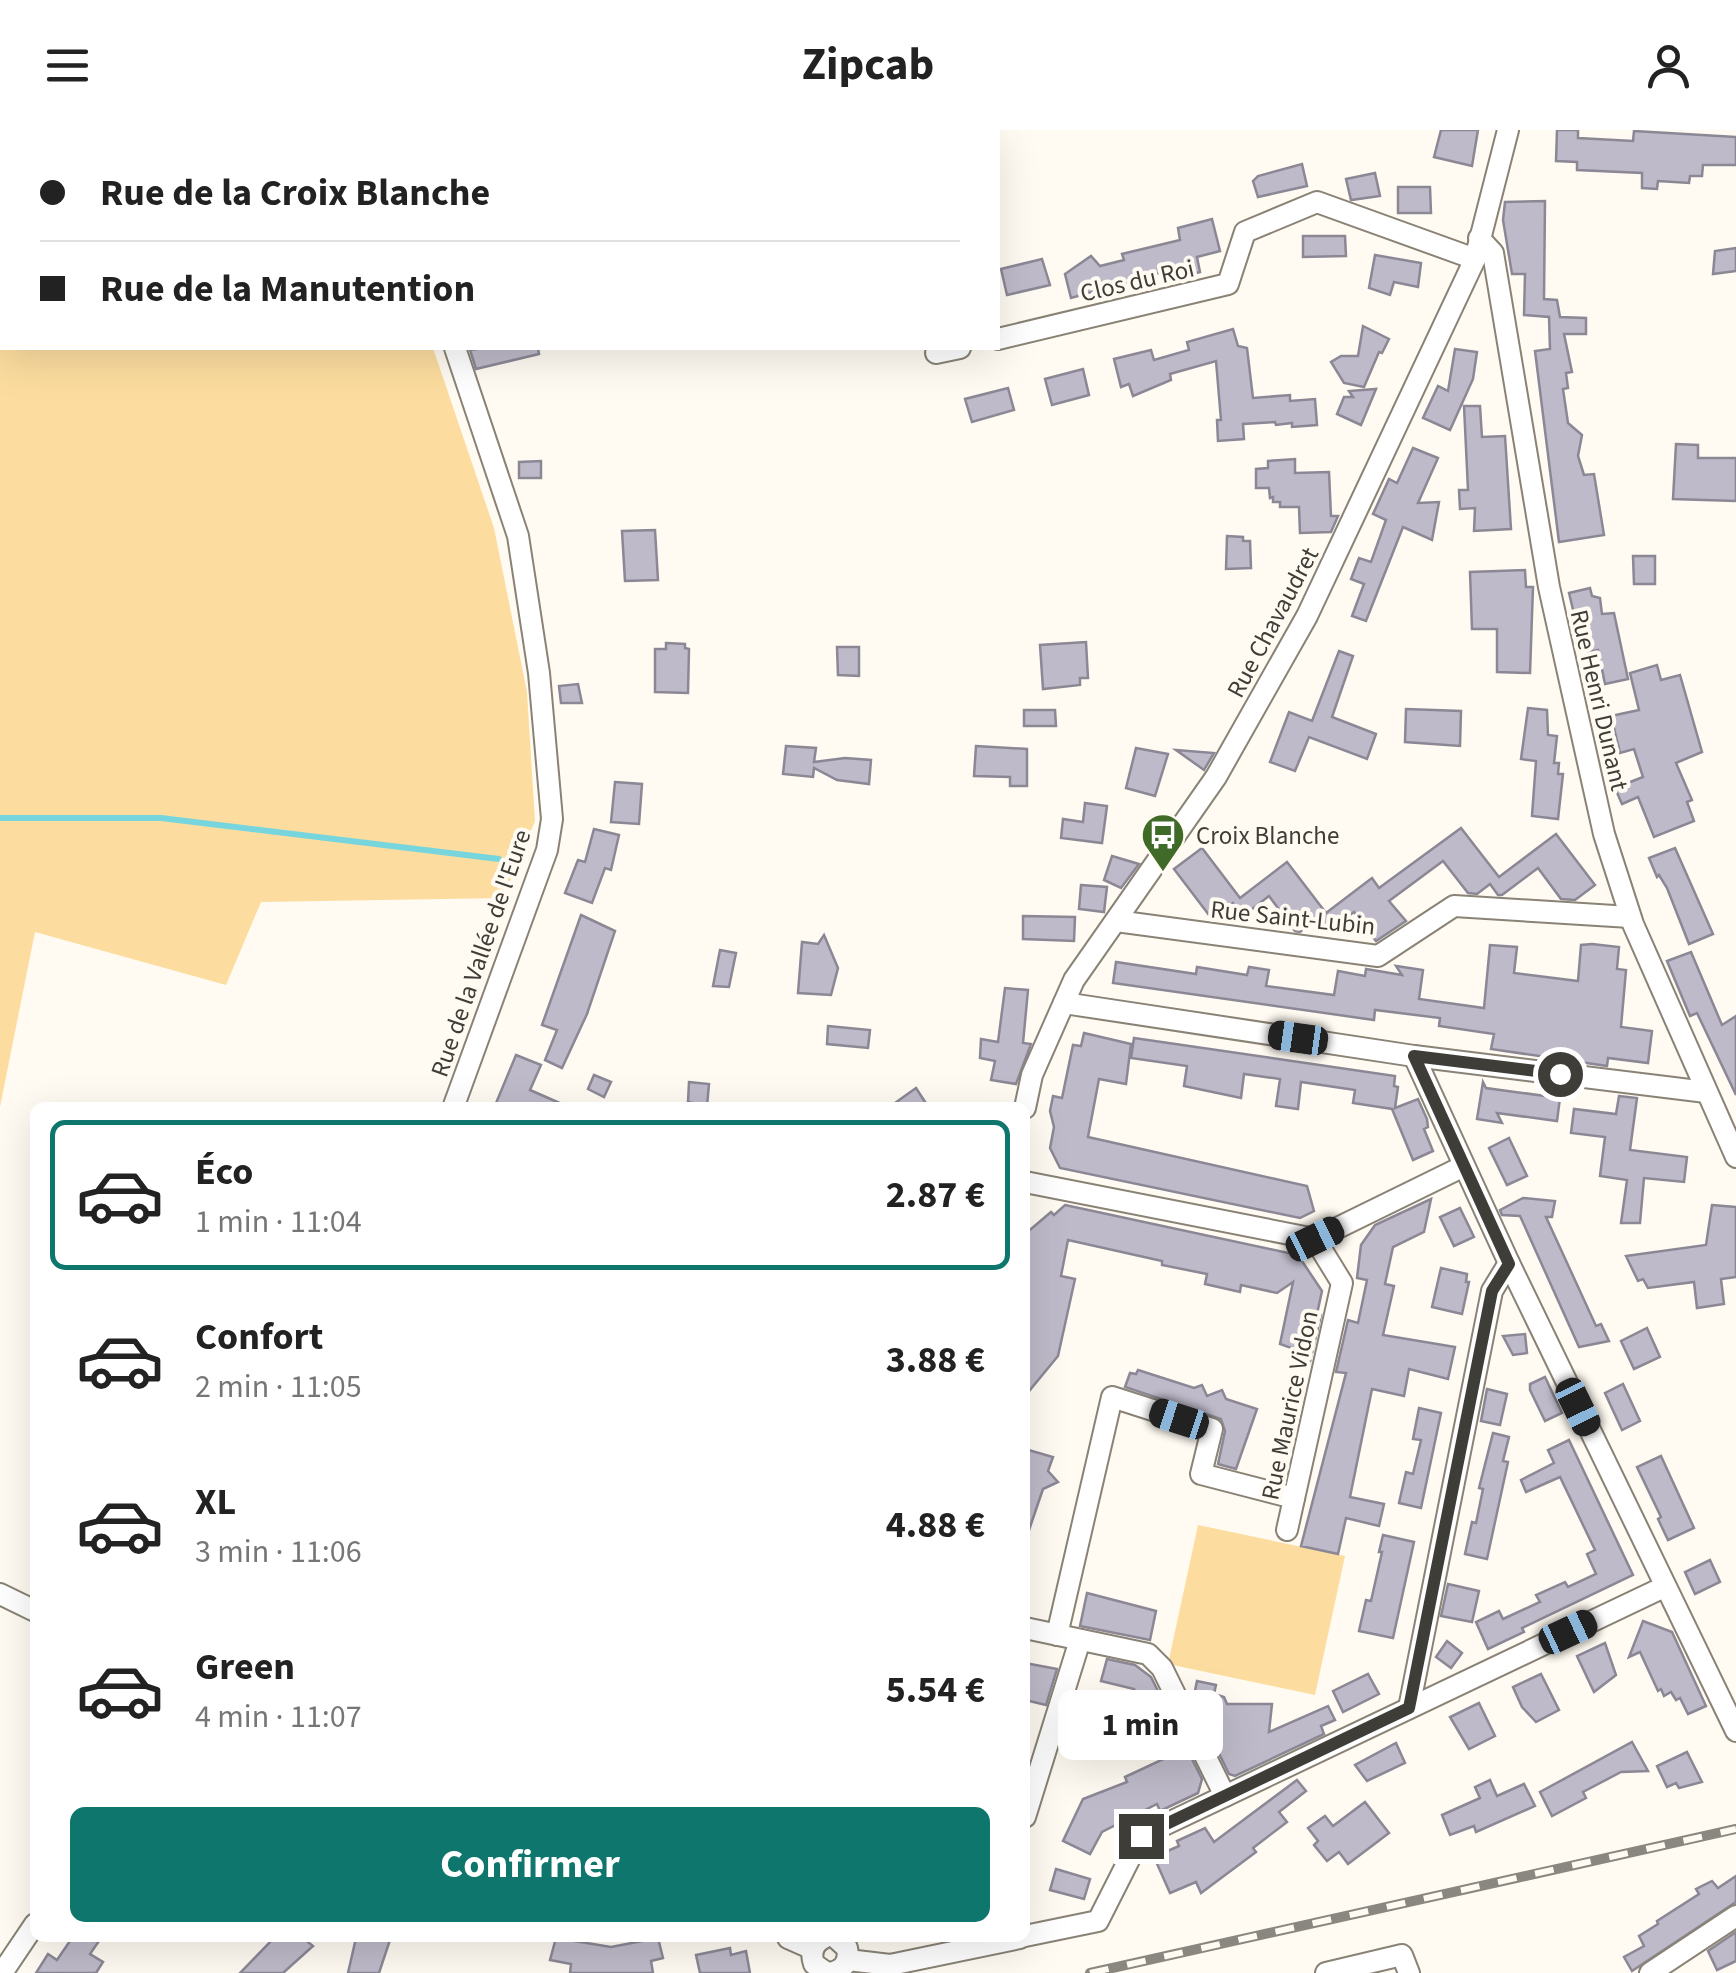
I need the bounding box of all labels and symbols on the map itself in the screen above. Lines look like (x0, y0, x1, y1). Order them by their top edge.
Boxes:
street label: Clos du Roi (1077, 250, 1198, 312)
street label: Rue Chavaudret (1218, 540, 1328, 704)
street label: Rue Henri Dunant (1561, 606, 1637, 795)
bus stop icon: Croix Blanche (1140, 812, 1186, 873)
place label: Croix Blanche (1196, 818, 1339, 854)
street label: Rue de la Vallée de l'Eure (422, 825, 540, 1082)
street label: Rue Saint-Lubin (1209, 891, 1377, 945)
car (1266, 1019, 1330, 1057)
route start (1538, 1052, 1583, 1097)
car (1281, 1212, 1349, 1266)
street label: Rue Maurice Vidon (1252, 1307, 1328, 1503)
car (1551, 1373, 1605, 1441)
car (1146, 1395, 1212, 1443)
car (1534, 1606, 1602, 1658)
callout: 1 min (1058, 1691, 1224, 1761)
route end (1119, 1814, 1164, 1859)

